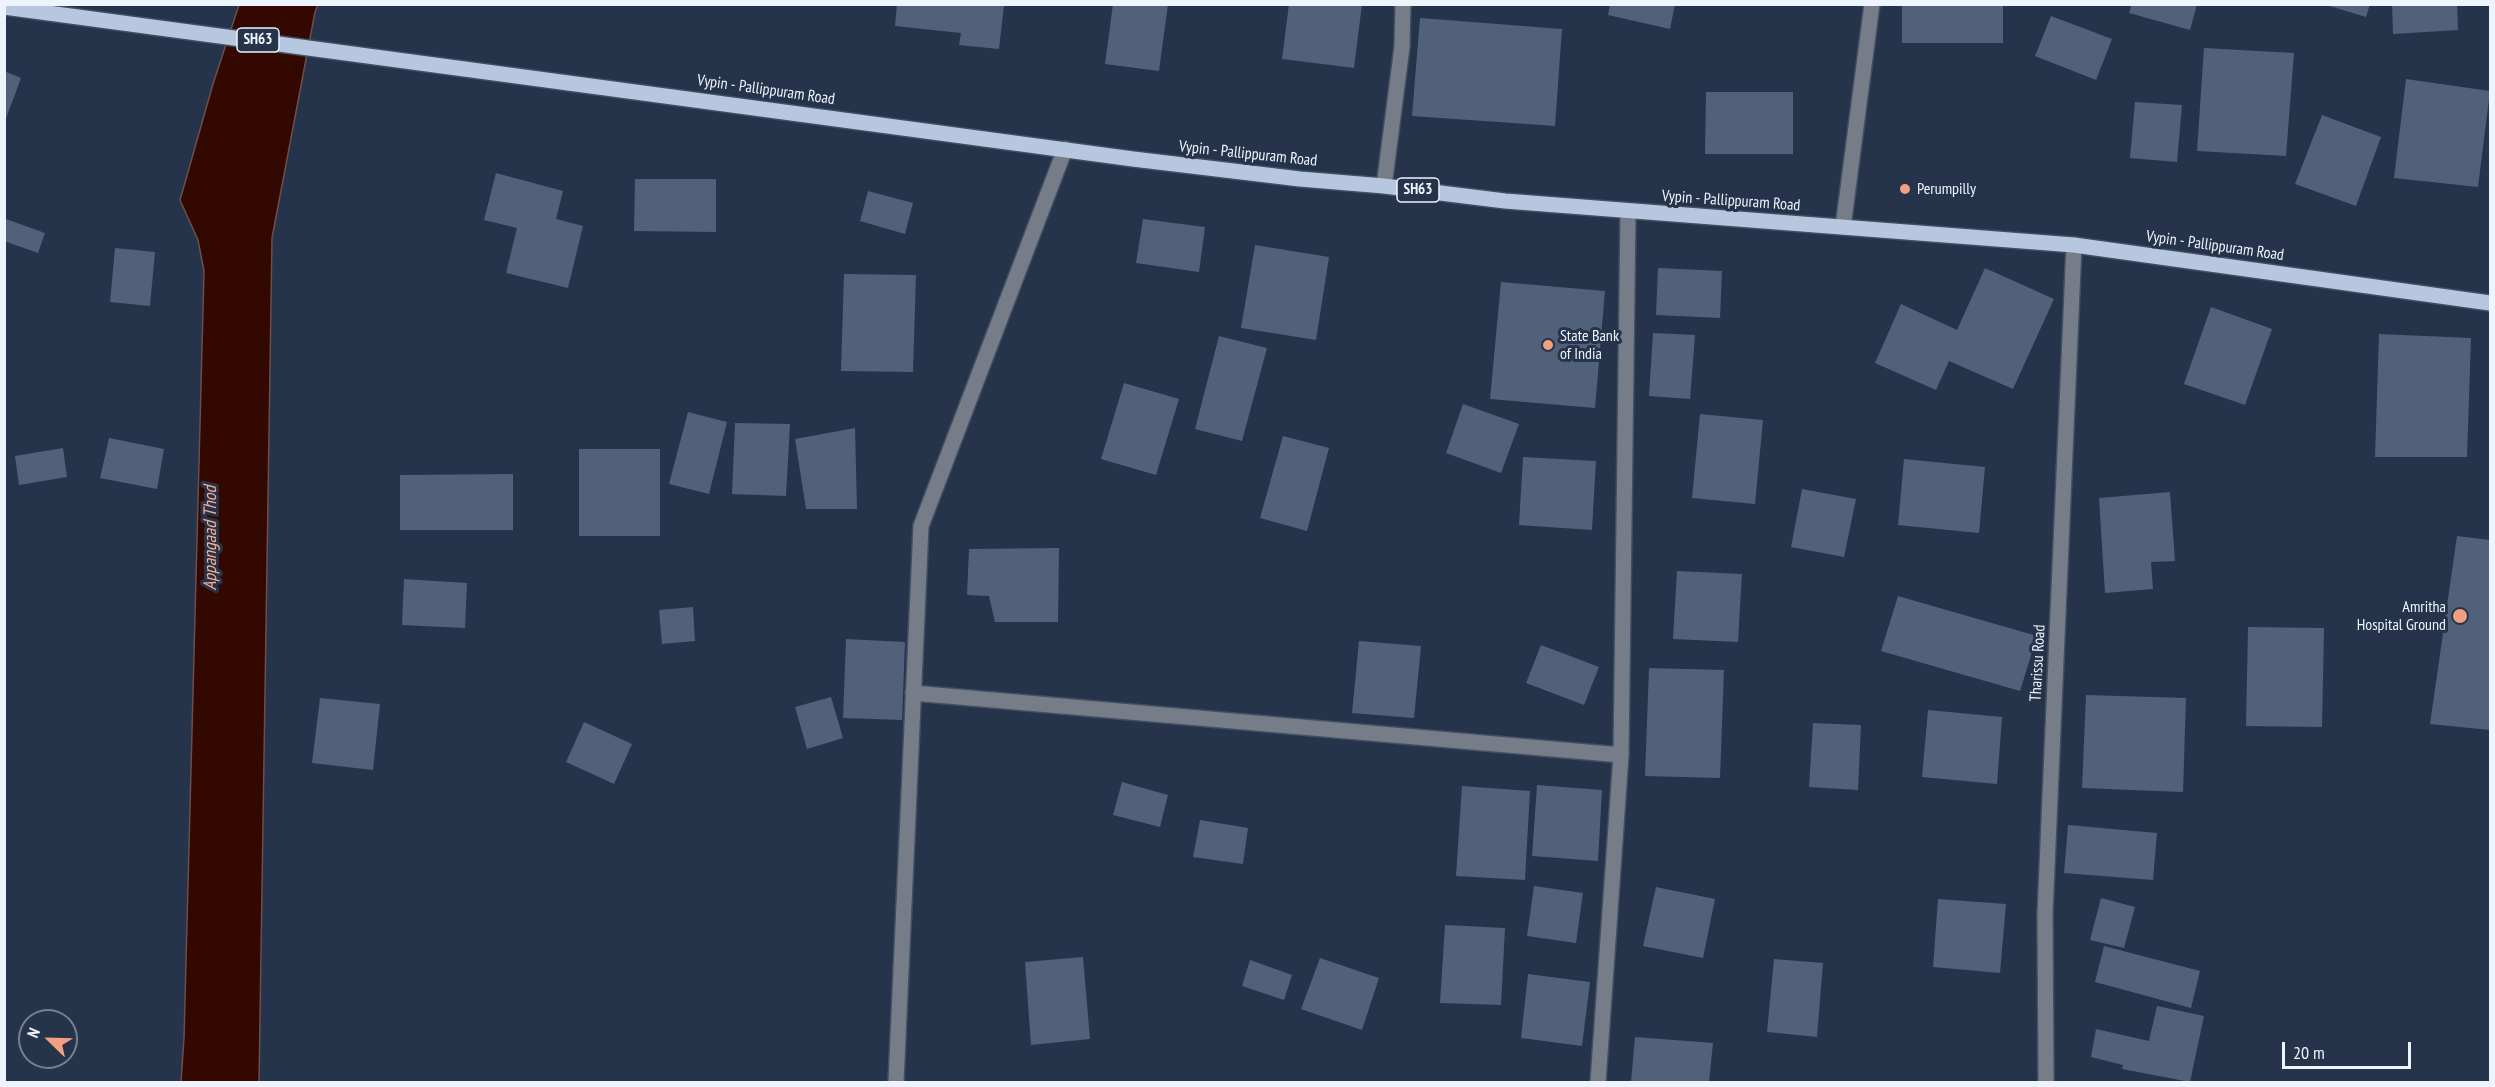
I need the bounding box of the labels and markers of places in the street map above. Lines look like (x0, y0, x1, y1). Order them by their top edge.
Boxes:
place label: Perumpilly (1917, 179, 1976, 199)
marker: Perumpilly (1898, 182, 1912, 196)
place label: State Bank of India (1560, 326, 1619, 364)
marker: State Bank of India (1541, 338, 1555, 352)
place label: Amritha Hospital Ground (2357, 597, 2446, 635)
marker: Amritha Hospital Ground (2451, 607, 2469, 625)

